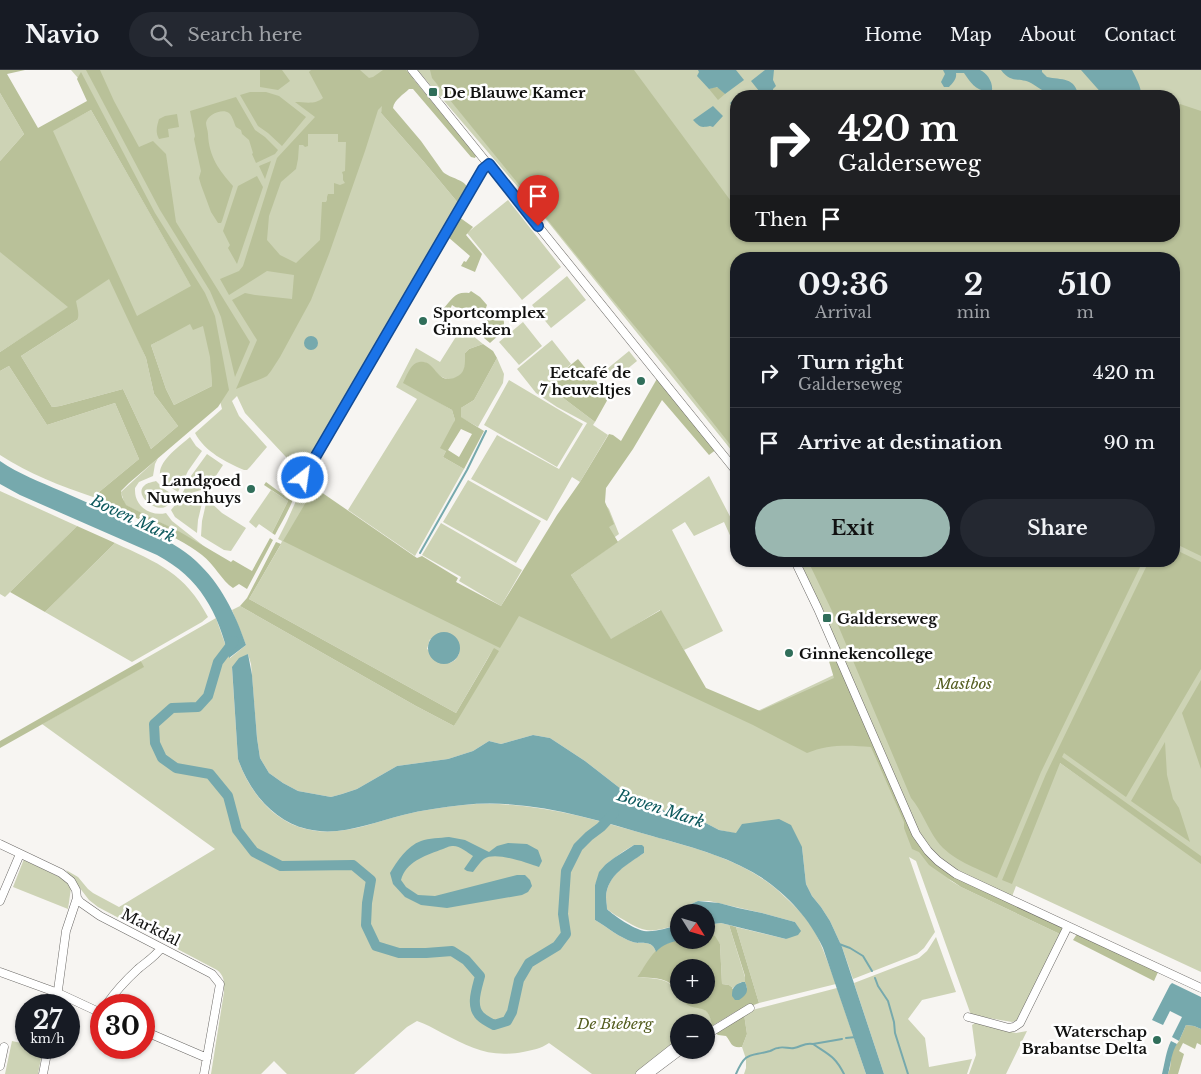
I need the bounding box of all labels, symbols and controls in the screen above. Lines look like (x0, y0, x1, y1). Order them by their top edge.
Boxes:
search box (129, 12, 479, 57)
text: Navio (25, 20, 99, 49)
icon: search (147, 21, 175, 49)
text: Search here (187, 23, 302, 46)
text: Home (864, 24, 922, 46)
text: Map (950, 24, 992, 46)
text: About (1020, 24, 1076, 46)
text: Contact (1104, 24, 1176, 46)
place label: De Blauwe Kamer (443, 83, 586, 102)
marker: De Blauwe Kamer (427, 86, 439, 98)
text: 420 m (838, 107, 958, 150)
icon: right (755, 110, 820, 175)
text: Galderseweg (838, 150, 981, 177)
pin (517, 175, 559, 226)
icon: arrive (524, 182, 552, 210)
icon: arrive (817, 205, 845, 233)
text: Then (755, 208, 807, 231)
text: 09:36 (798, 266, 889, 303)
text: 2 (964, 266, 983, 303)
text: 510 (1058, 266, 1112, 303)
text: Arrival (815, 302, 872, 322)
text: min (957, 302, 990, 322)
text: m (1077, 302, 1094, 322)
place label: Sportcomplex Ginneken (433, 303, 546, 339)
marker: Sportcomplex Ginneken (417, 315, 429, 327)
text: Turn right (798, 351, 904, 374)
icon: right (755, 359, 783, 387)
text: 420 m (1093, 361, 1155, 384)
place label: Eetcafé de 7 heuveltjes (540, 363, 631, 399)
text: Galderseweg (798, 374, 902, 394)
marker: Eetcafé de 7 heuveltjes (635, 375, 647, 387)
icon: arrive (755, 429, 783, 457)
text: Arrive at destination (798, 431, 1002, 454)
text: 90 m (1103, 431, 1155, 454)
position arrow (276, 451, 328, 503)
place label: Landgoed Nuwenhuys (146, 471, 242, 507)
marker: Landgoed Nuwenhuys (245, 483, 257, 495)
water label: Boven Mark (87, 489, 178, 546)
button: Exit (755, 499, 950, 557)
button: Share (960, 499, 1155, 557)
place label: Galderseweg (837, 609, 938, 628)
marker: Galderseweg (821, 612, 833, 624)
place label: Ginnekencollege (799, 644, 933, 663)
marker: Ginnekencollege (783, 647, 795, 659)
park label: Mastbos (935, 674, 992, 693)
water label: Boven Mark (614, 784, 707, 832)
street label: Markdal (118, 904, 184, 950)
north arrow (670, 904, 715, 949)
map controls (670, 904, 715, 1059)
button: + (670, 959, 715, 1004)
speed limit sign: 30 (90, 994, 155, 1059)
text: 27 (33, 1005, 62, 1036)
park label: De Bieberg (576, 1014, 654, 1033)
button: − (670, 1014, 715, 1059)
place label: Waterschap Brabantse Delta (1022, 1022, 1147, 1058)
text: km/h (30, 1031, 65, 1046)
marker: Waterschap Brabantse Delta (1151, 1034, 1163, 1046)

